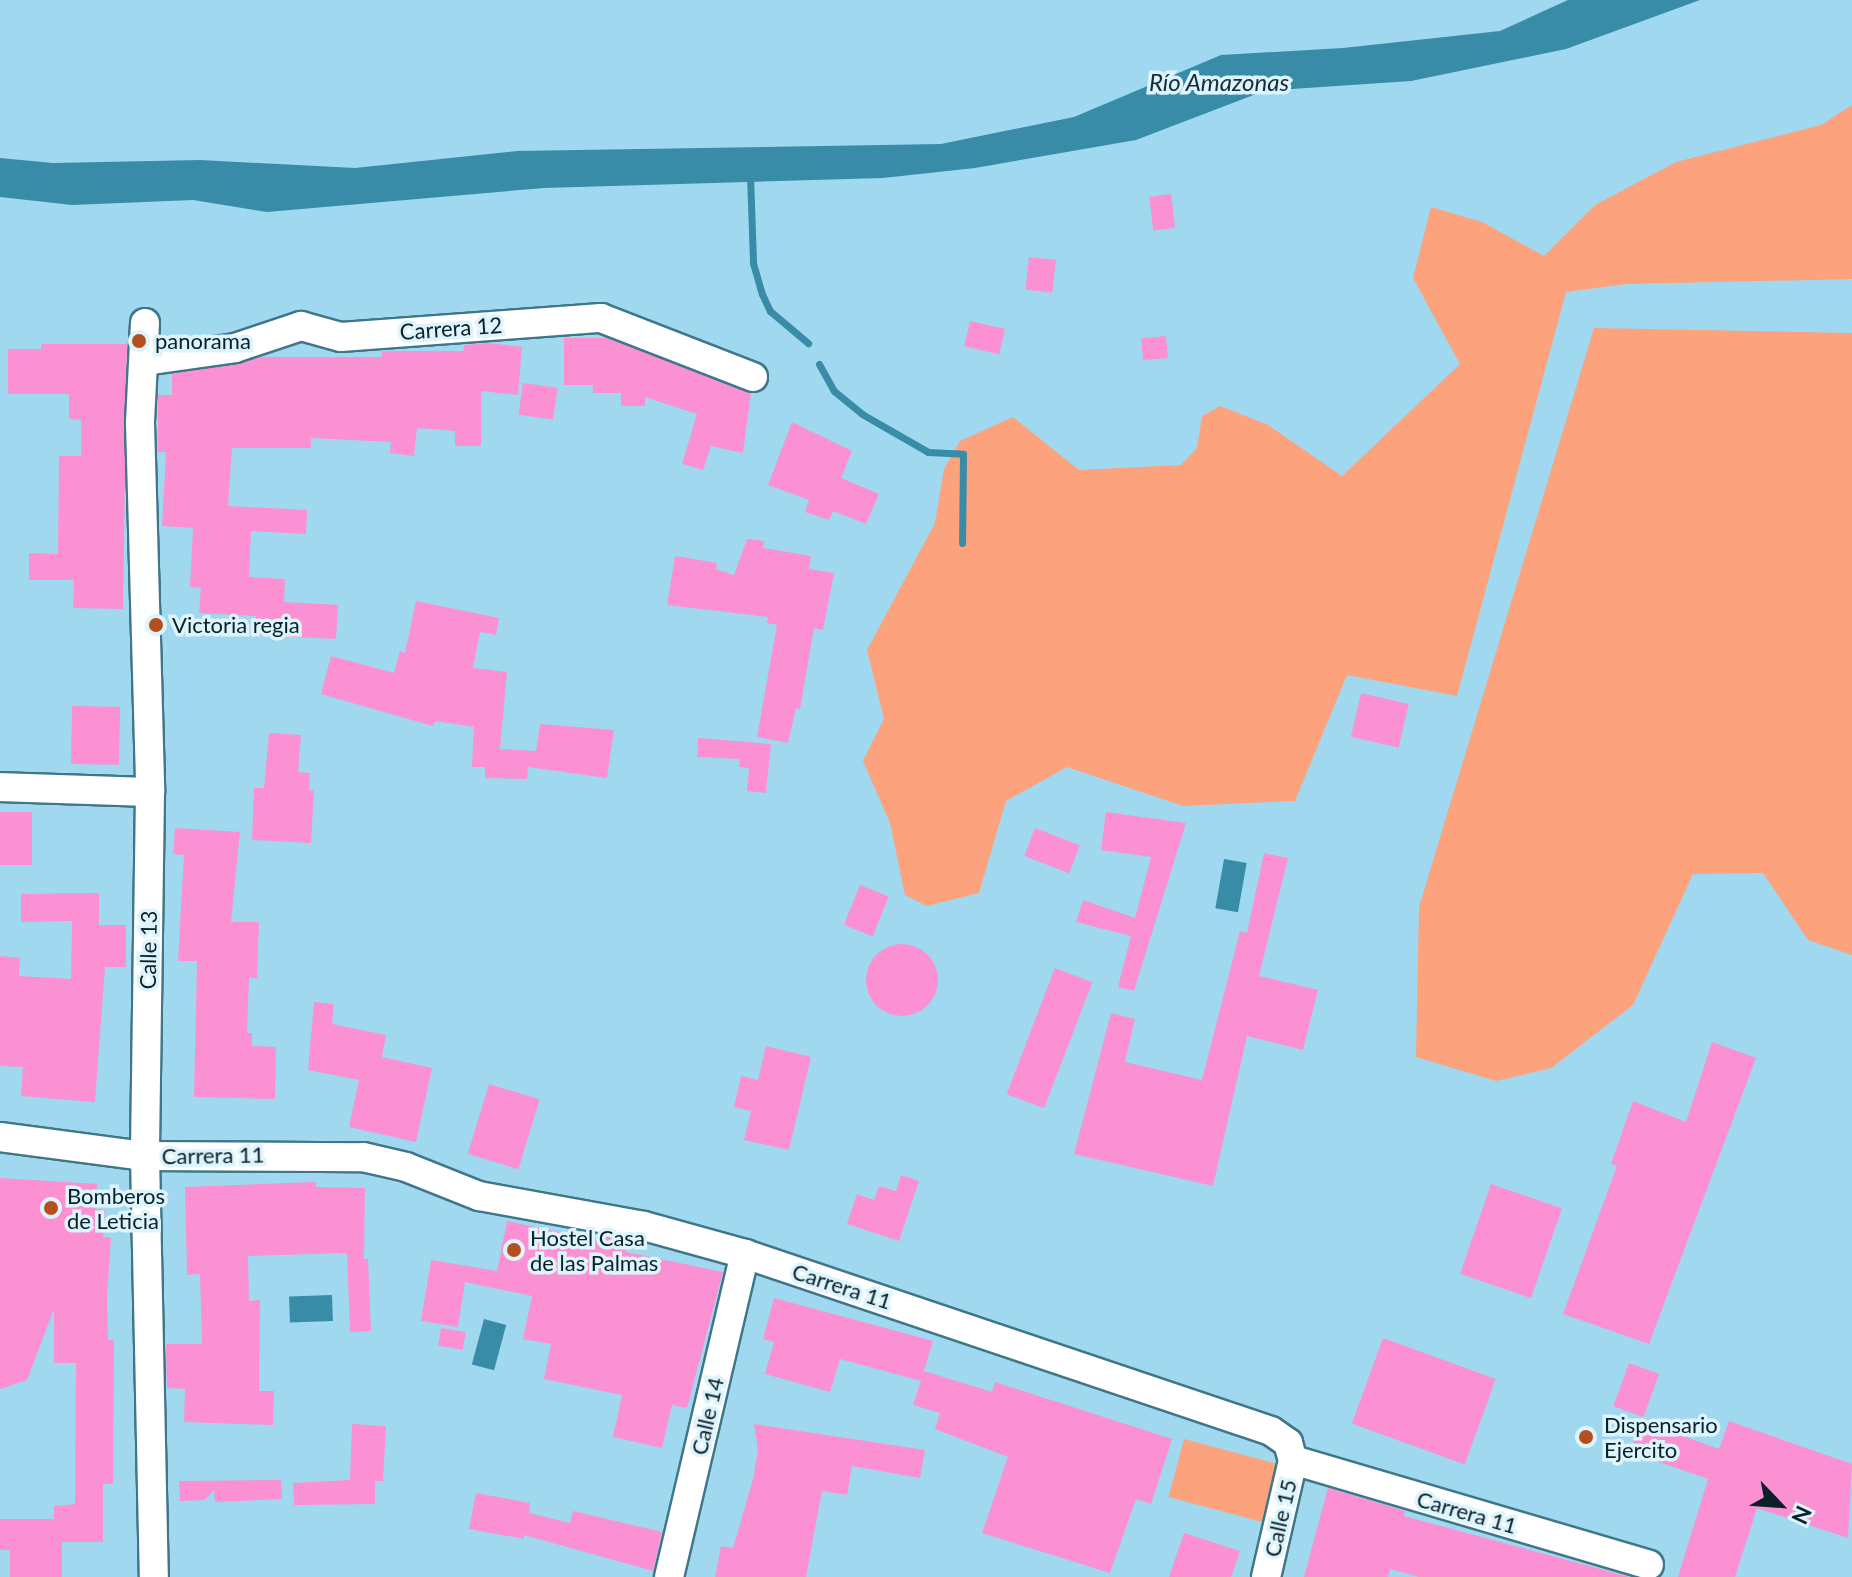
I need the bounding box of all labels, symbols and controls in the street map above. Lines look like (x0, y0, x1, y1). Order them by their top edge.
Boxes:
water label: Río Amazonas (1149, 68, 1289, 96)
street label: Carrera 12 (399, 311, 503, 345)
place label: panorama (155, 328, 251, 354)
marker: panorama (130, 332, 148, 350)
place label: Victoria regia (172, 612, 300, 638)
marker: Victoria regia (147, 616, 165, 634)
street label: Calle 13 (134, 910, 162, 990)
street label: Carrera 11 (161, 1141, 265, 1169)
place label: Bomberos de Leticia (67, 1182, 165, 1234)
marker: Bomberos de Leticia (42, 1199, 60, 1217)
place label: Hostel Casa de las Palmas (530, 1224, 658, 1276)
marker: Hostel Casa de las Palmas (505, 1241, 523, 1259)
street label: Carrera 11 (789, 1258, 895, 1314)
street label: Calle 14 (685, 1375, 729, 1457)
place label: Dispensario Ejercito (1604, 1411, 1718, 1462)
marker: Dispensario Ejercito (1575, 1426, 1597, 1448)
north arrow (1740, 1465, 1820, 1545)
street label: Calle 15 (1258, 1477, 1302, 1559)
street label: Carrera 11 (1414, 1485, 1520, 1539)
text: N (1786, 1502, 1818, 1529)

